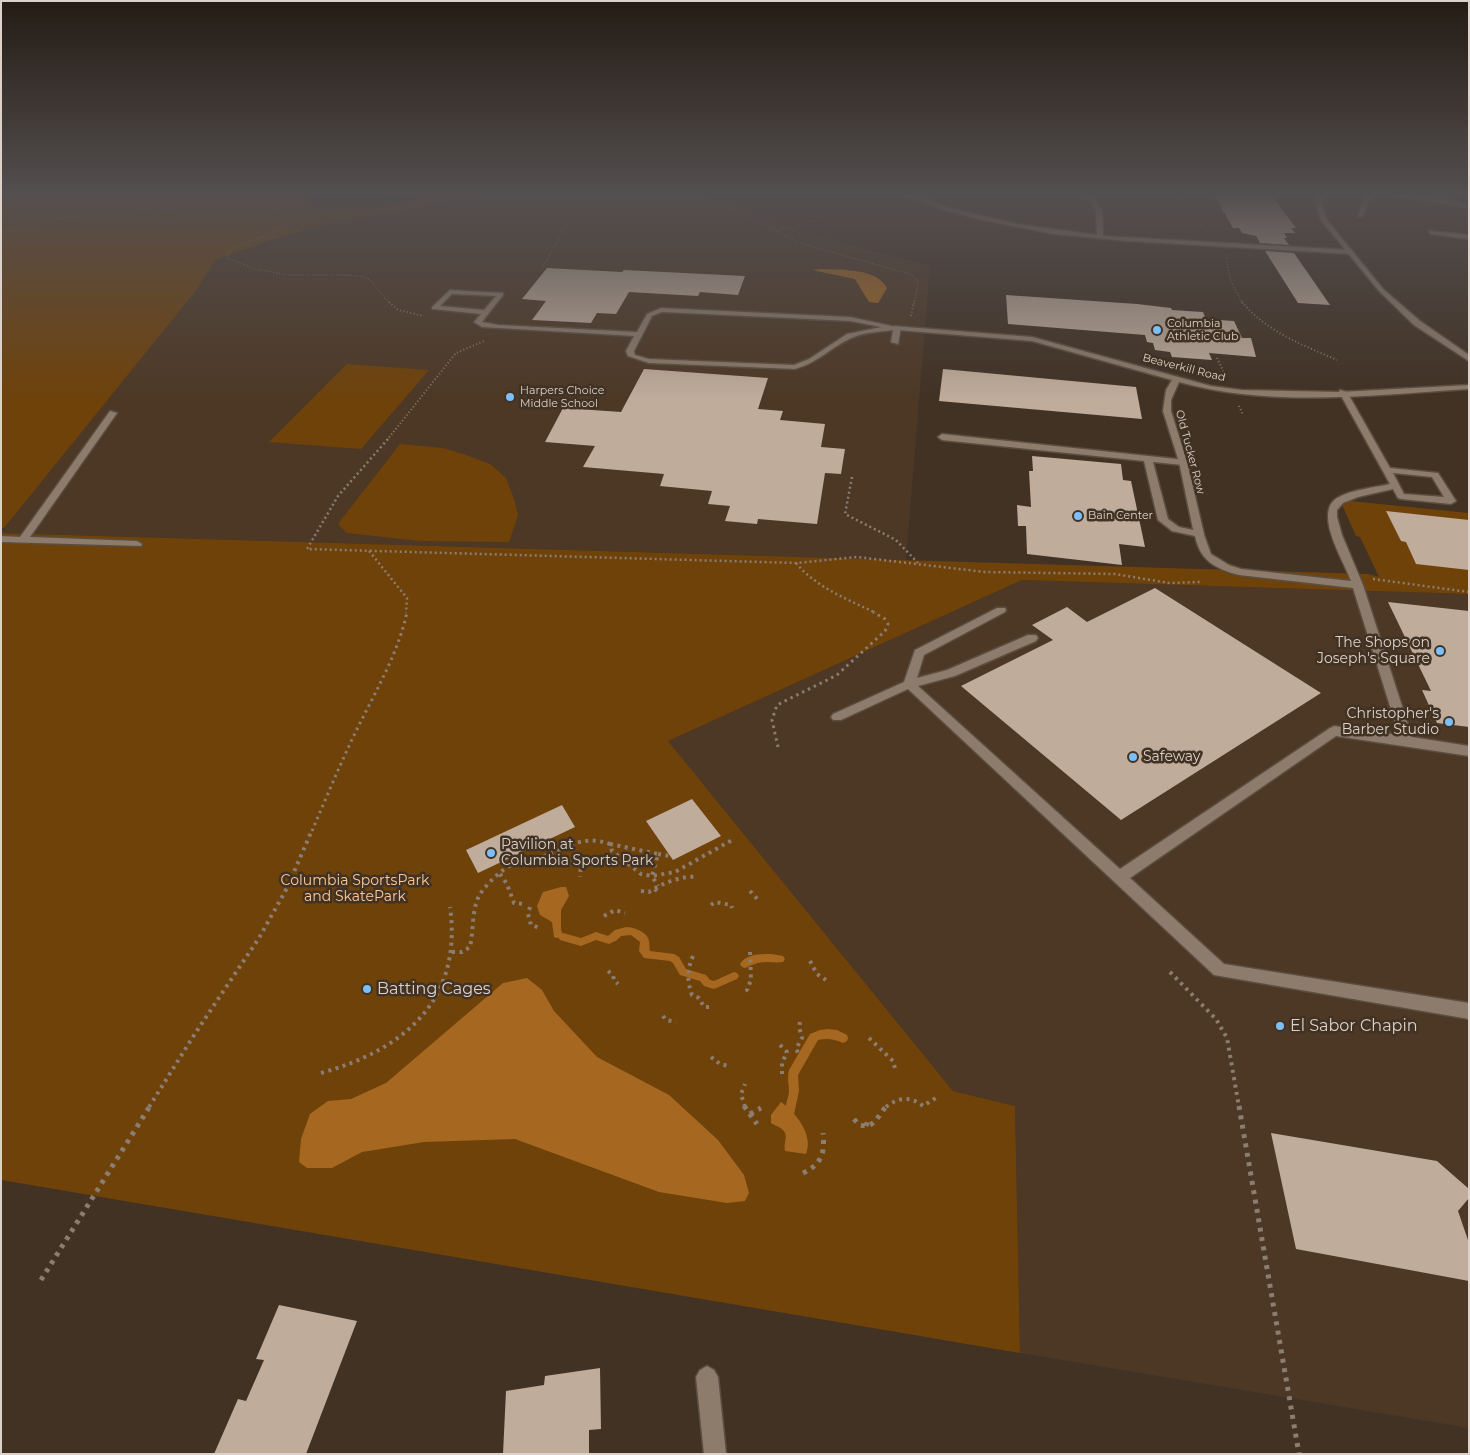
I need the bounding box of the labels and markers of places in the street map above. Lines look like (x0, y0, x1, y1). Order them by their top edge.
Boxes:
place label: Columbia Athletic Club (1167, 317, 1238, 343)
marker: Columbia Athletic Club (1151, 324, 1163, 336)
place label: Harpers Choice Middle School (520, 384, 604, 410)
marker: Harpers Choice Middle School (504, 391, 516, 403)
place label: Bain Center (1088, 509, 1153, 523)
marker: Bain Center (1072, 510, 1084, 522)
place label: The Shops on Joseph's Square (1317, 635, 1430, 668)
marker: The Shops on Joseph's Square (1434, 645, 1446, 657)
place label: Christopher's Barber Studio (1342, 706, 1439, 739)
marker: Christopher's Barber Studio (1443, 716, 1455, 728)
place label: Safeway (1143, 749, 1200, 765)
marker: Safeway (1127, 751, 1139, 763)
place label: Pavilion at Columbia Sports Park (501, 837, 653, 870)
marker: Pavilion at Columbia Sports Park (485, 847, 497, 859)
place label: Batting Cages (377, 979, 491, 999)
marker: Batting Cages (361, 983, 373, 995)
place label: El Sabor Chapin (1290, 1016, 1418, 1036)
marker: El Sabor Chapin (1274, 1020, 1286, 1032)

